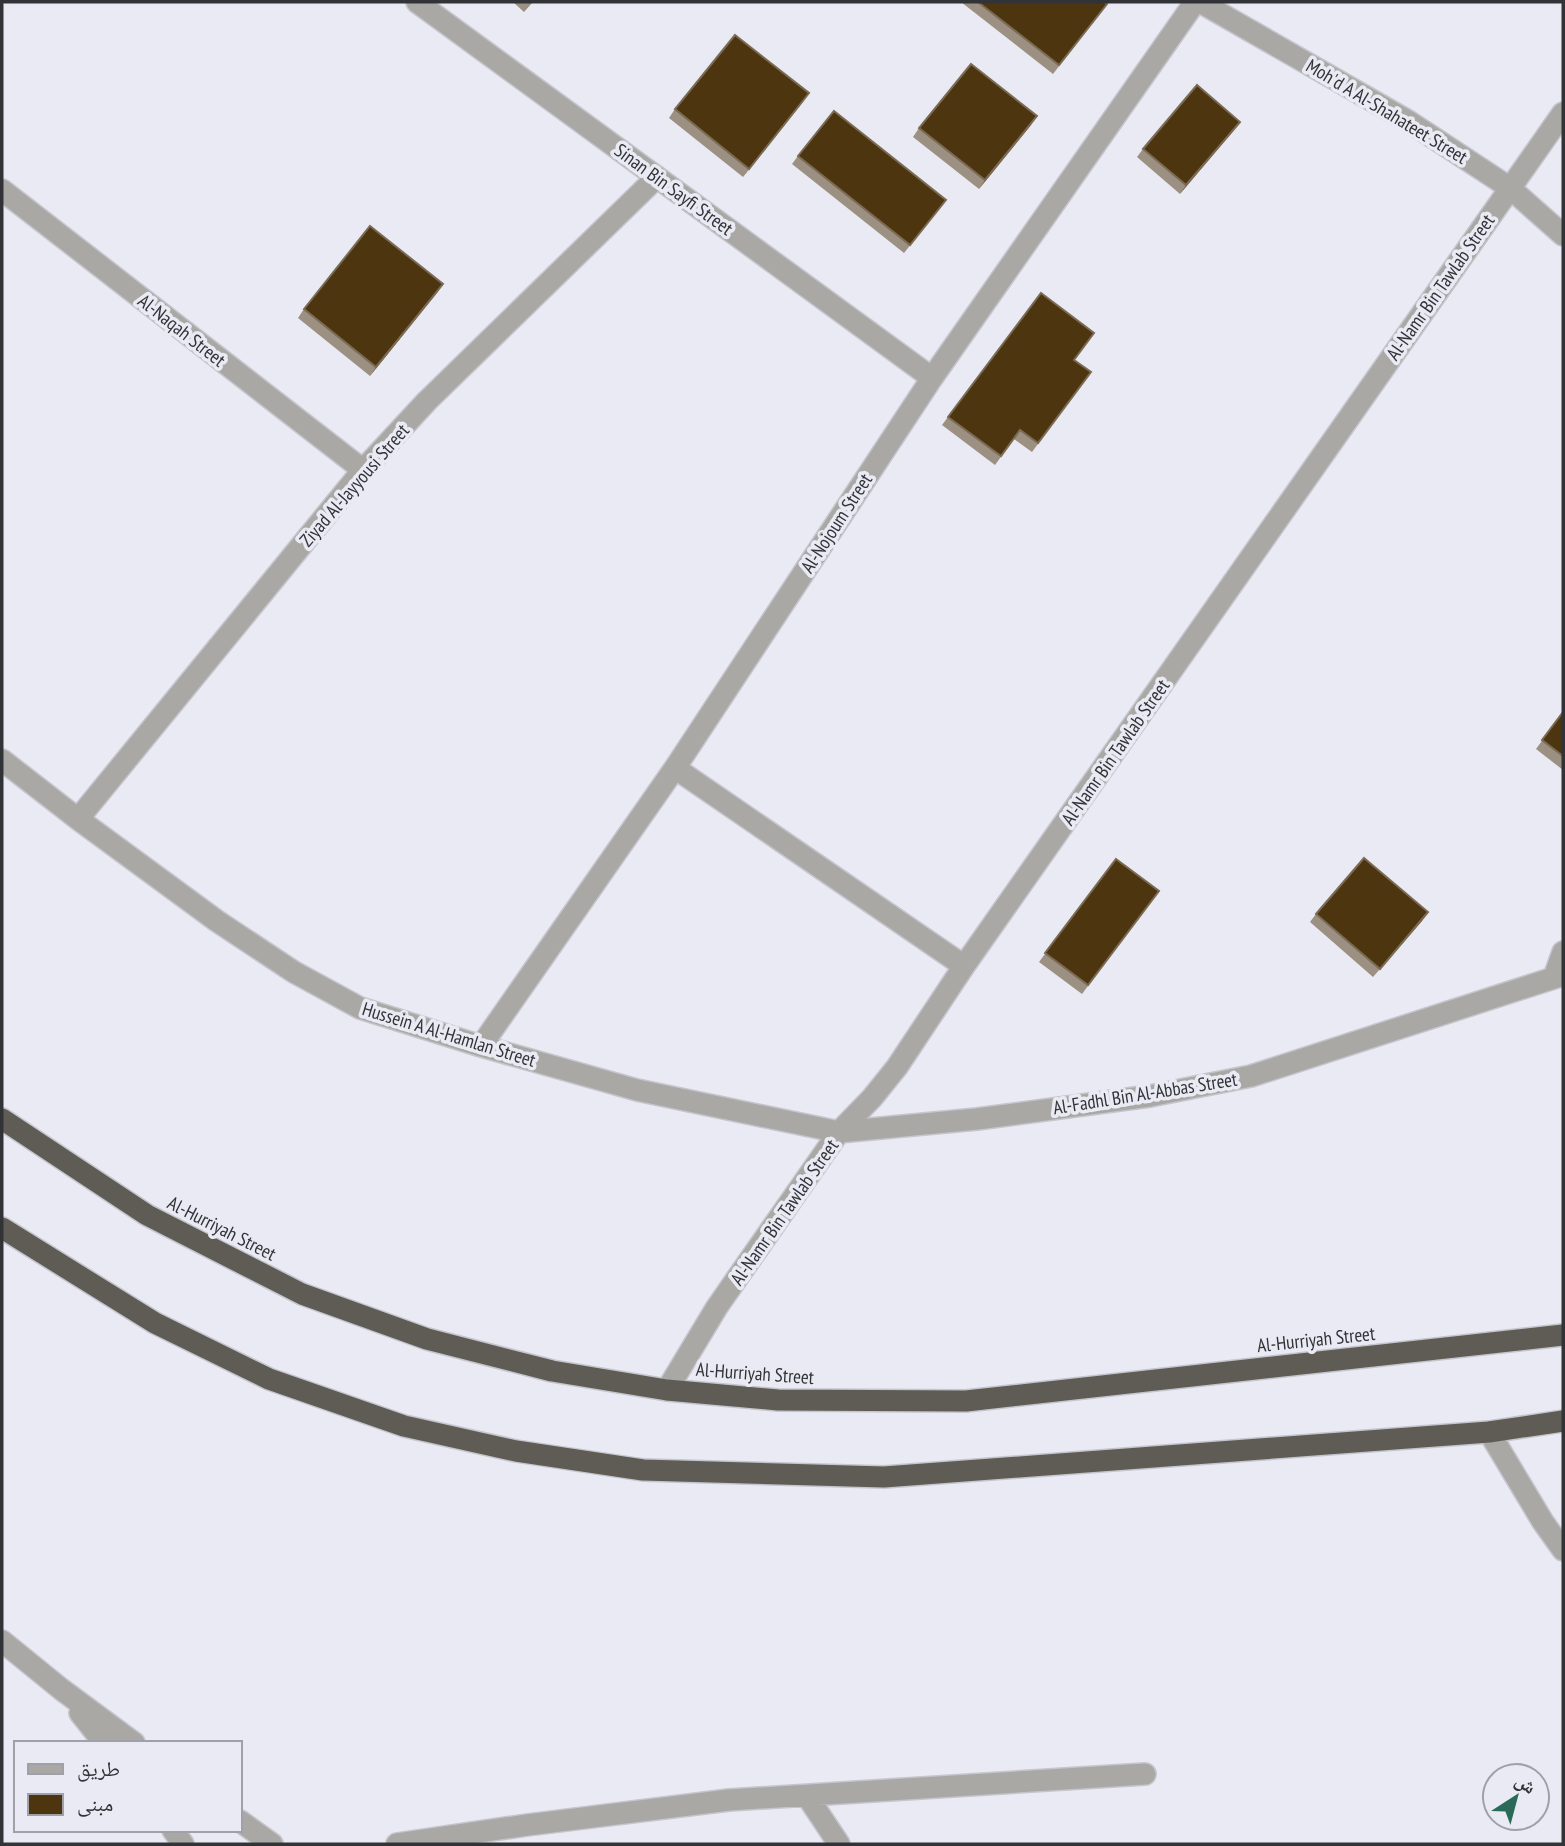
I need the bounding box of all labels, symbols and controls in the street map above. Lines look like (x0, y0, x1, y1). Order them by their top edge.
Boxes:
street label: Moh'd A Al-Shahateet Street (1302, 53, 1473, 169)
street label: Sinan Bin Sayfi Street (610, 138, 739, 240)
street label: Al-Namr Bin Tawlab Street (1381, 209, 1500, 365)
street label: Al-Naqah Street (134, 288, 231, 372)
street label: Ziyad Al-Jayyousi Street (294, 418, 414, 551)
street label: Al-Nojoum Street (795, 468, 877, 577)
street label: Al-Namr Bin Tawlab Street (1056, 674, 1175, 830)
street label: Hussein A Al-Hamlan Street (360, 996, 539, 1072)
street label: Al-Fadhl Bin Al-Abbas Street (1051, 1066, 1240, 1119)
street label: Al-Namr Bin Tawlab Street (725, 1134, 844, 1290)
street label: Al-Hurriyah Street (164, 1190, 281, 1266)
street label: Al-Hurriyah Street (1256, 1321, 1377, 1357)
street label: Al-Hurriyah Street (695, 1357, 816, 1389)
legend (14, 1741, 242, 1832)
text: طريق (77, 1755, 120, 1782)
north arrow (1481, 1762, 1551, 1832)
text: ش (1511, 1768, 1541, 1799)
text: مبنى (77, 1790, 113, 1817)

